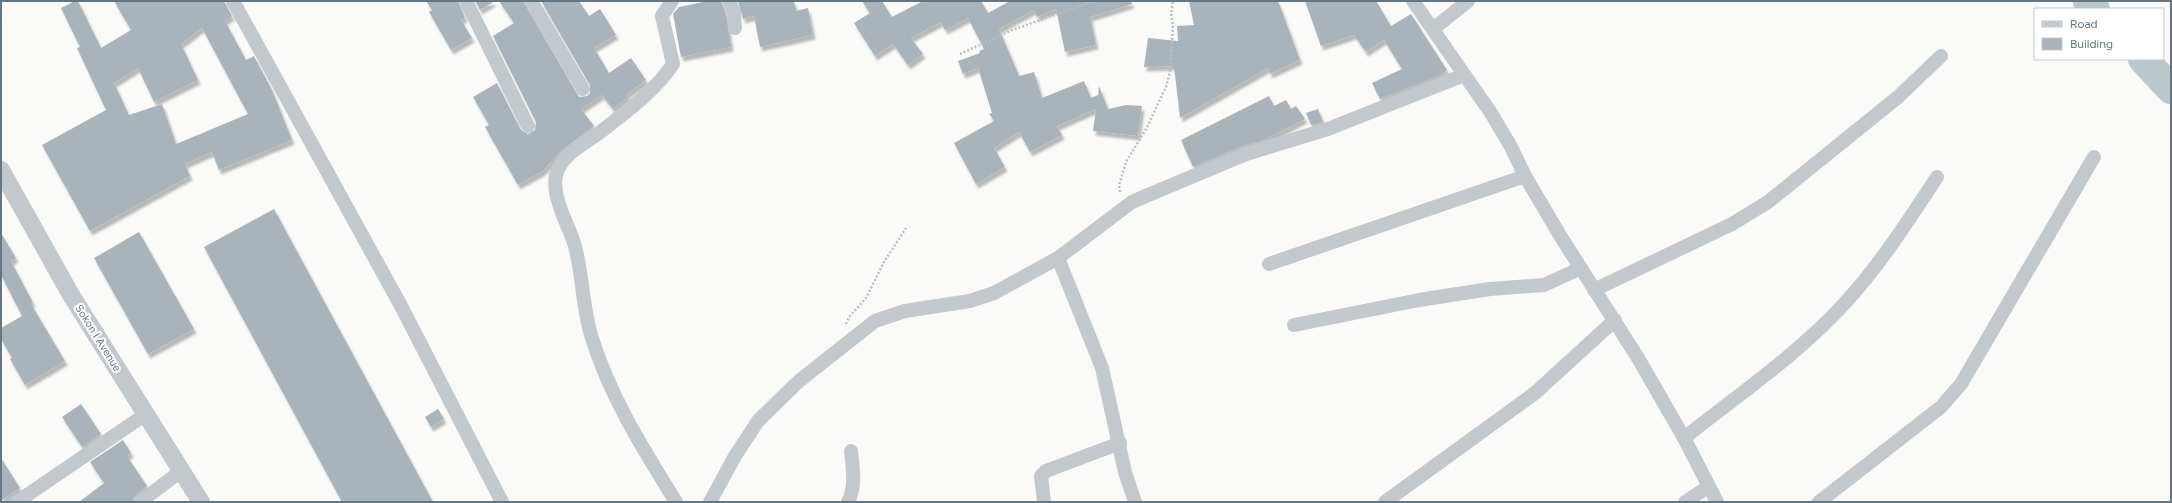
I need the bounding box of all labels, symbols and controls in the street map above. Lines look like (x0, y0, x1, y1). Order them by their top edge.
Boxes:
legend (2034, 8, 2164, 60)
text: Road (2070, 17, 2098, 31)
text: Building (2070, 37, 2113, 51)
street label: Sokon I Avenue (72, 302, 124, 374)

